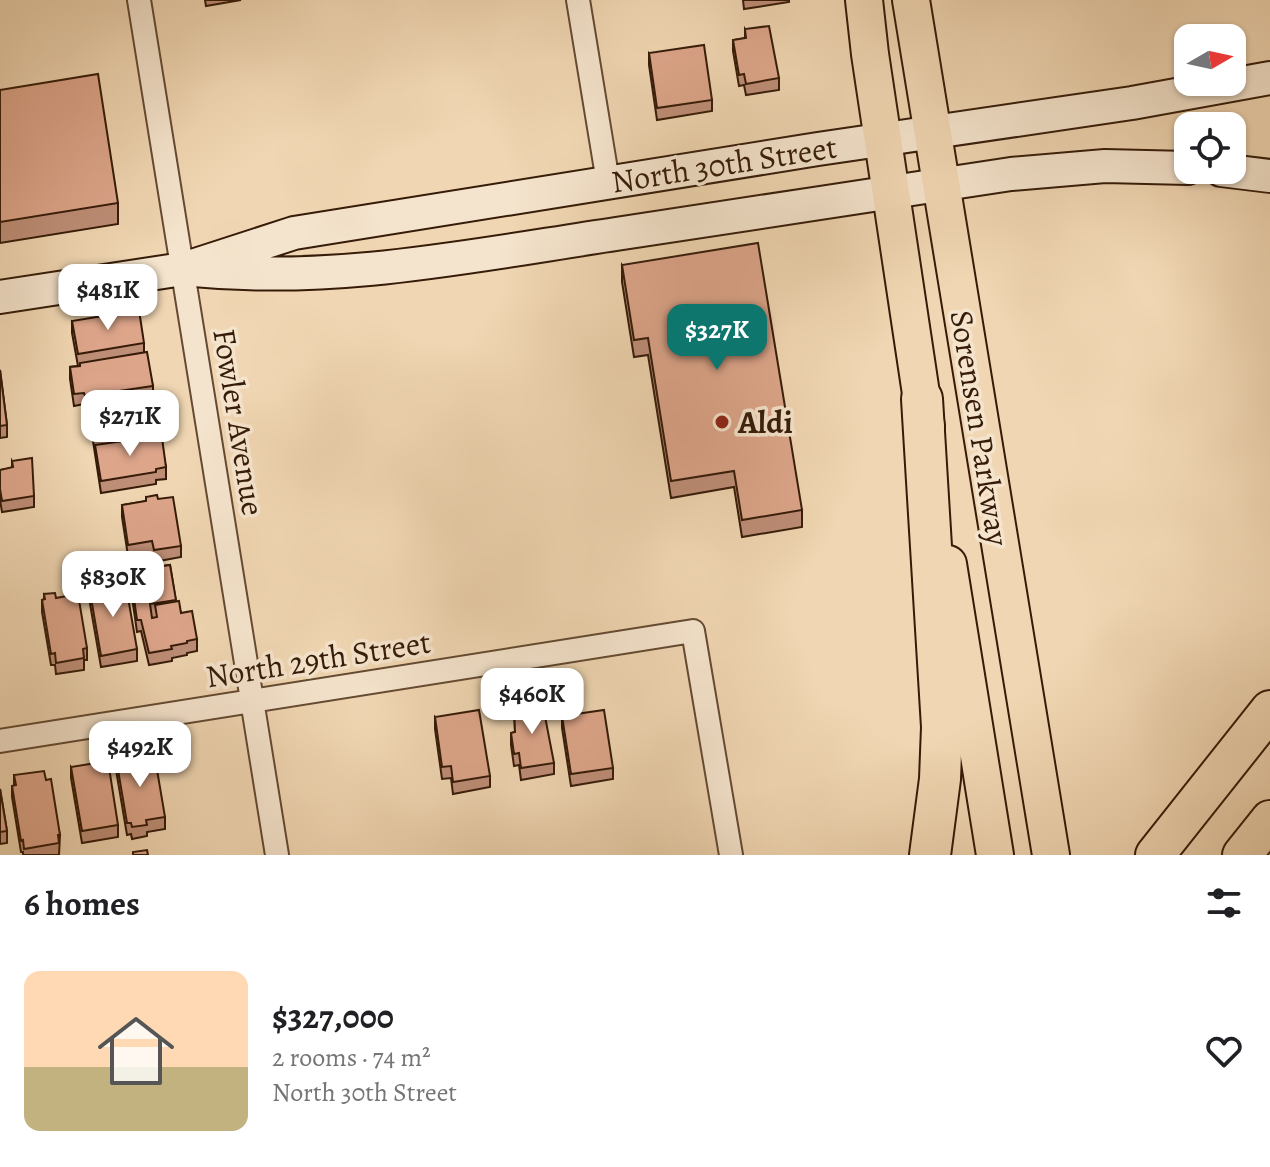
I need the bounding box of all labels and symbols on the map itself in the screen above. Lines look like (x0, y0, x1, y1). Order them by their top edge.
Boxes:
north arrow (1174, 24, 1246, 96)
street label: North 30th Street (608, 124, 840, 204)
pin: $481K (52, 264, 164, 332)
pin: $327K (661, 304, 773, 372)
street label: Sorensen Parkway (940, 307, 1020, 550)
street label: Fowler Avenue (202, 325, 276, 519)
pin: $271K (74, 390, 186, 458)
place label: Aldi (737, 400, 793, 444)
marker: Aldi (713, 413, 731, 431)
pin: $830K (57, 551, 169, 619)
street label: North 29th Street (202, 620, 434, 698)
pin: $460K (476, 668, 588, 736)
pin: $492K (84, 721, 196, 789)

